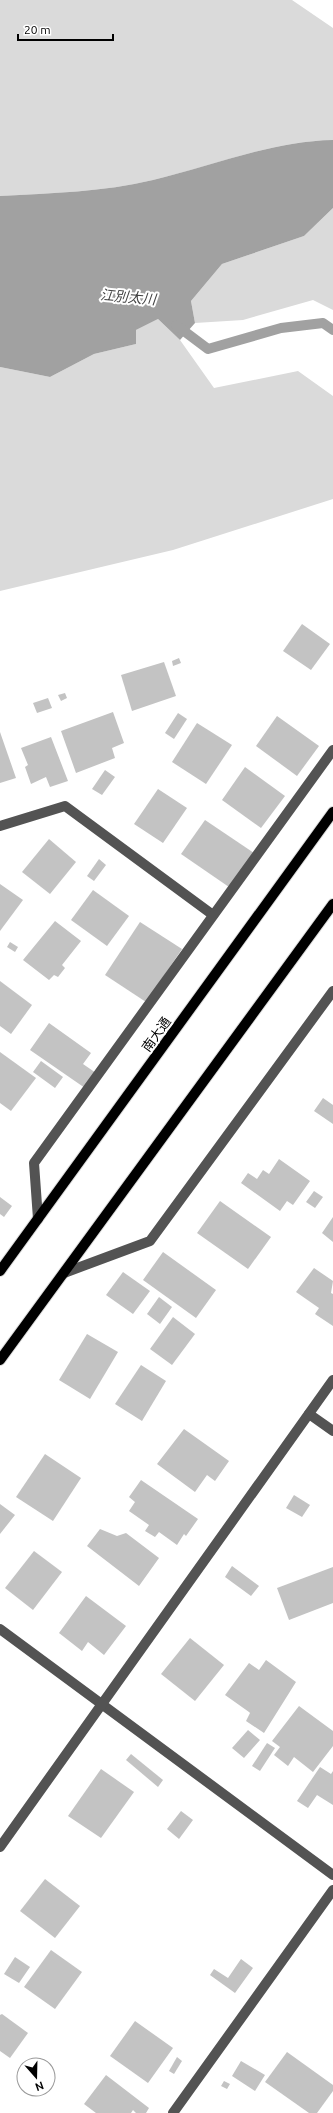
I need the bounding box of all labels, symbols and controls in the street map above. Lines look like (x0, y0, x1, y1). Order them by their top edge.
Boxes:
scale bar (18, 16, 113, 42)
text: 20 m (24, 23, 51, 36)
water label: 江別太川 (99, 287, 159, 308)
street label: 南大通 (139, 1014, 173, 1054)
north arrow (16, 2057, 56, 2097)
text: N (34, 2079, 45, 2093)

